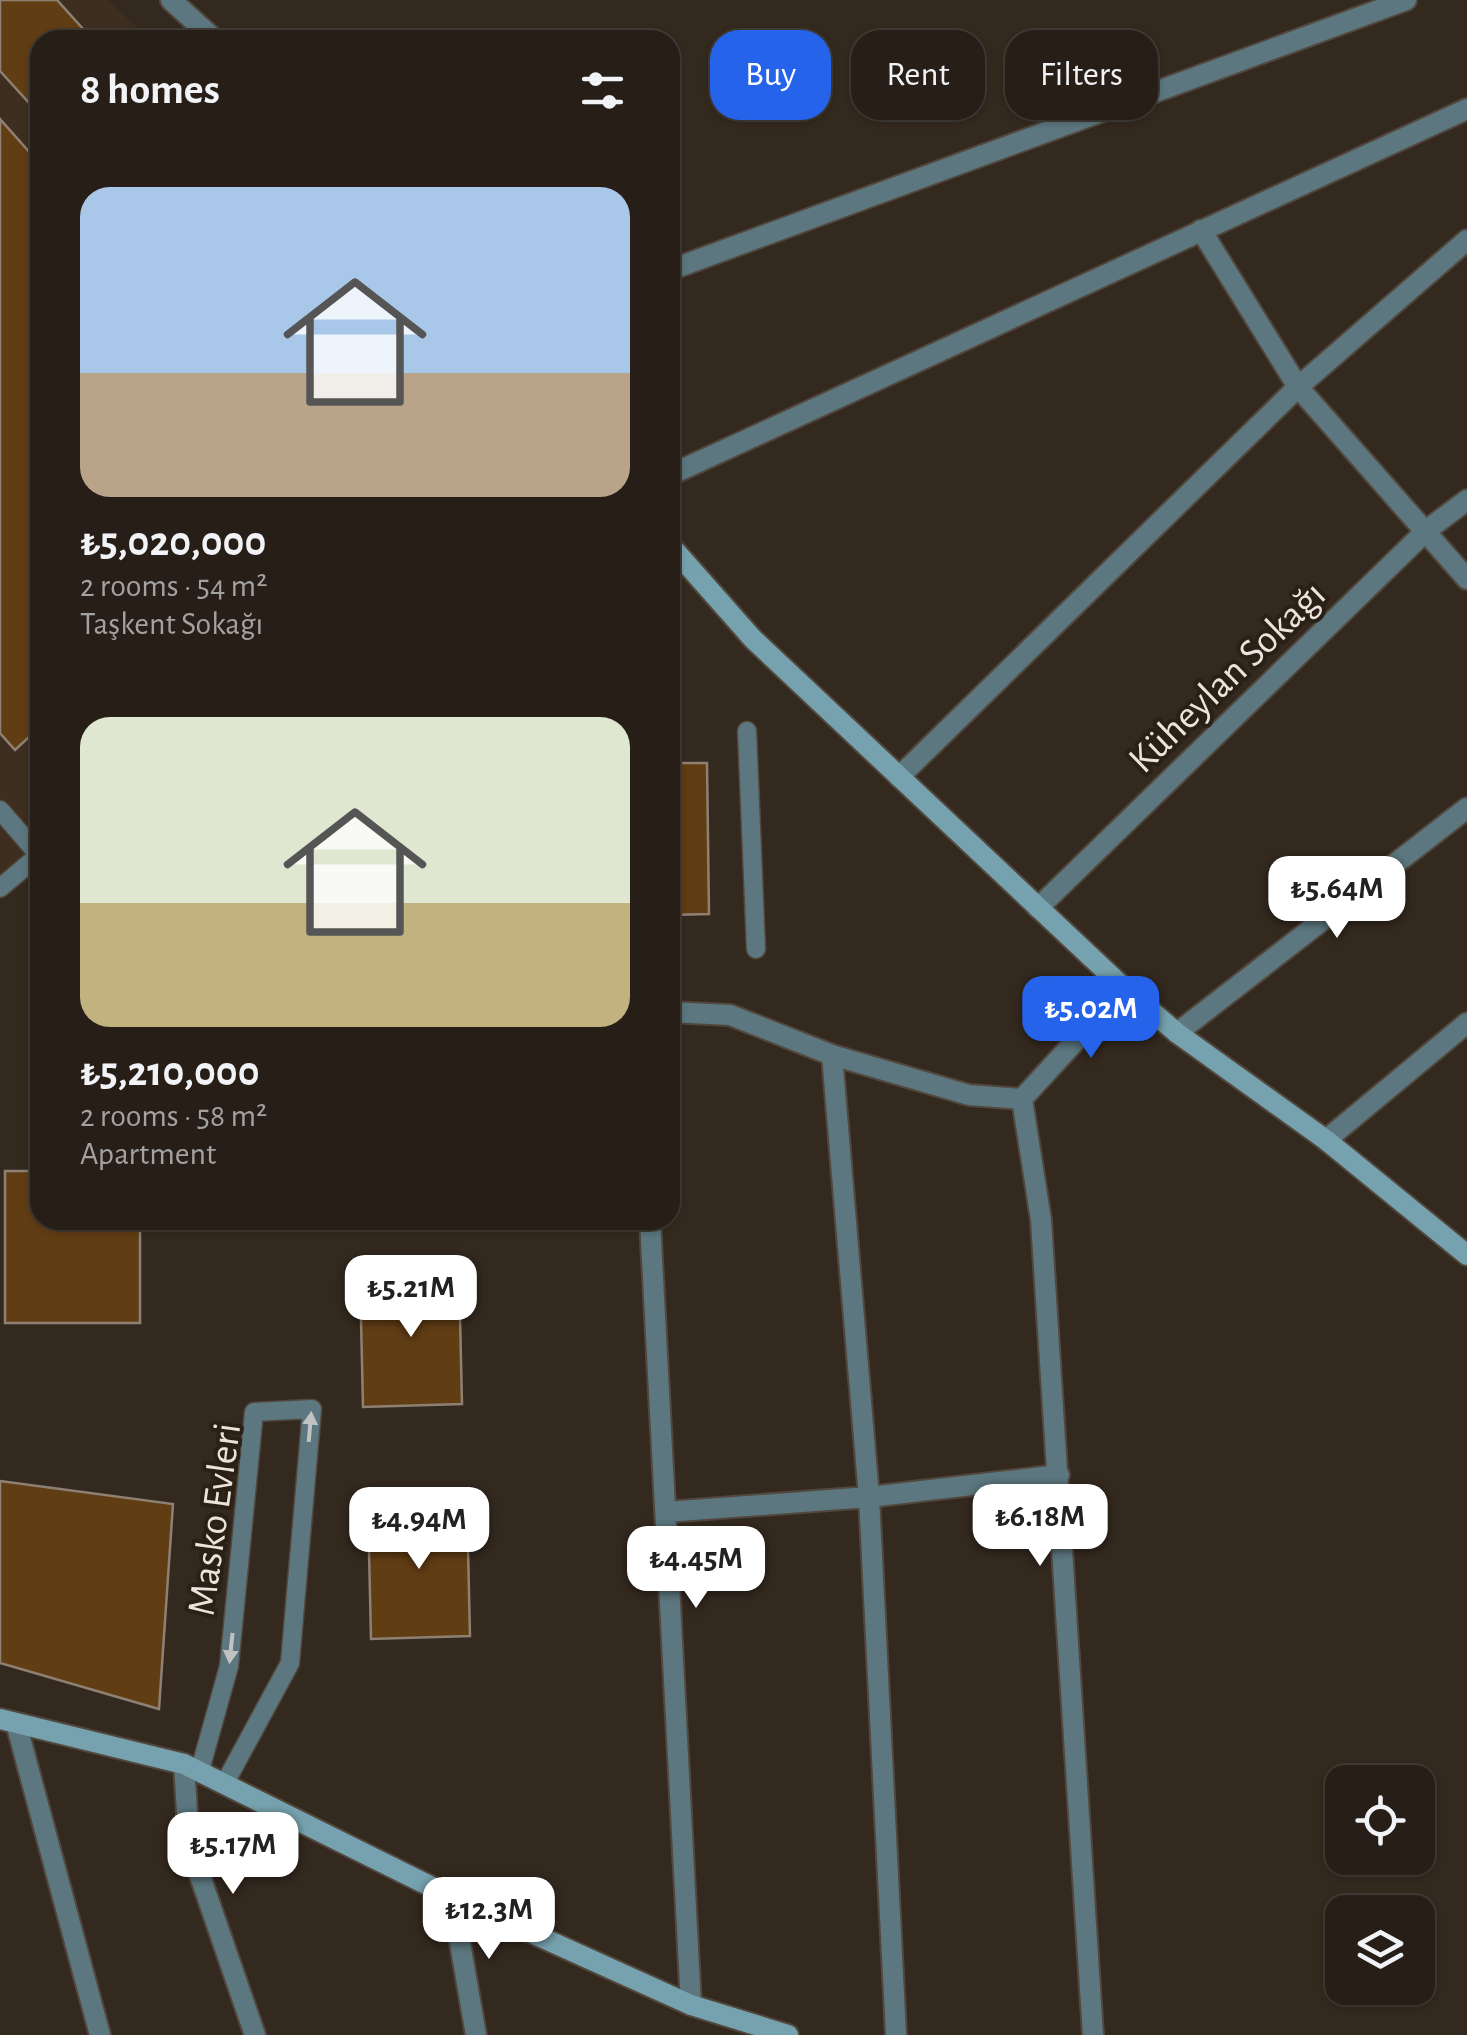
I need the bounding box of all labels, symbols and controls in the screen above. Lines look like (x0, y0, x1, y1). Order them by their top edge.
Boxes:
chip: Buy (710, 30, 831, 120)
chip: Rent (851, 30, 985, 120)
chip: Filters (1005, 30, 1158, 120)
icon: filters (575, 63, 630, 118)
text: 8 homes (80, 69, 220, 111)
icon: home (265, 252, 445, 432)
text: ₺5,020,000 (80, 521, 266, 563)
text: 2 rooms · 54 m² (80, 570, 267, 602)
street label: Küheylan Sokağı (1121, 574, 1333, 781)
text: Taşkent Sokağı (80, 608, 263, 640)
icon: home (265, 782, 445, 962)
pin: ₺5.64M (1256, 856, 1418, 941)
text: ₺5.64M (1290, 872, 1384, 904)
pin: ₺5.02M (1010, 976, 1172, 1061)
text: ₺5.02M (1044, 992, 1138, 1024)
text: ₺5,210,000 (80, 1051, 260, 1093)
text: 2 rooms · 58 m² (80, 1100, 267, 1132)
text: Apartment (80, 1138, 216, 1170)
pin: ₺5.21M (330, 1255, 492, 1340)
text: ₺5.21M (367, 1271, 455, 1303)
one-way arrow (303, 1410, 319, 1442)
street label: Masko Evleri (182, 1420, 248, 1618)
pin: ₺6.18M (959, 1484, 1121, 1569)
pin: ₺4.94M (338, 1487, 500, 1572)
text: ₺6.18M (995, 1500, 1085, 1532)
text: ₺4.94M (371, 1503, 467, 1535)
pin: ₺4.45M (615, 1526, 777, 1611)
text: ₺4.45M (649, 1542, 743, 1574)
one-way arrow (223, 1633, 239, 1664)
map controls (1325, 1765, 1435, 2005)
button: locate (1325, 1765, 1435, 1875)
pin: ₺5.17M (152, 1812, 314, 1897)
text: ₺5.17M (189, 1828, 277, 1860)
pin: ₺12.3M (408, 1877, 570, 1962)
text: ₺12.3M (445, 1893, 533, 1925)
button: layers (1325, 1895, 1435, 2005)

